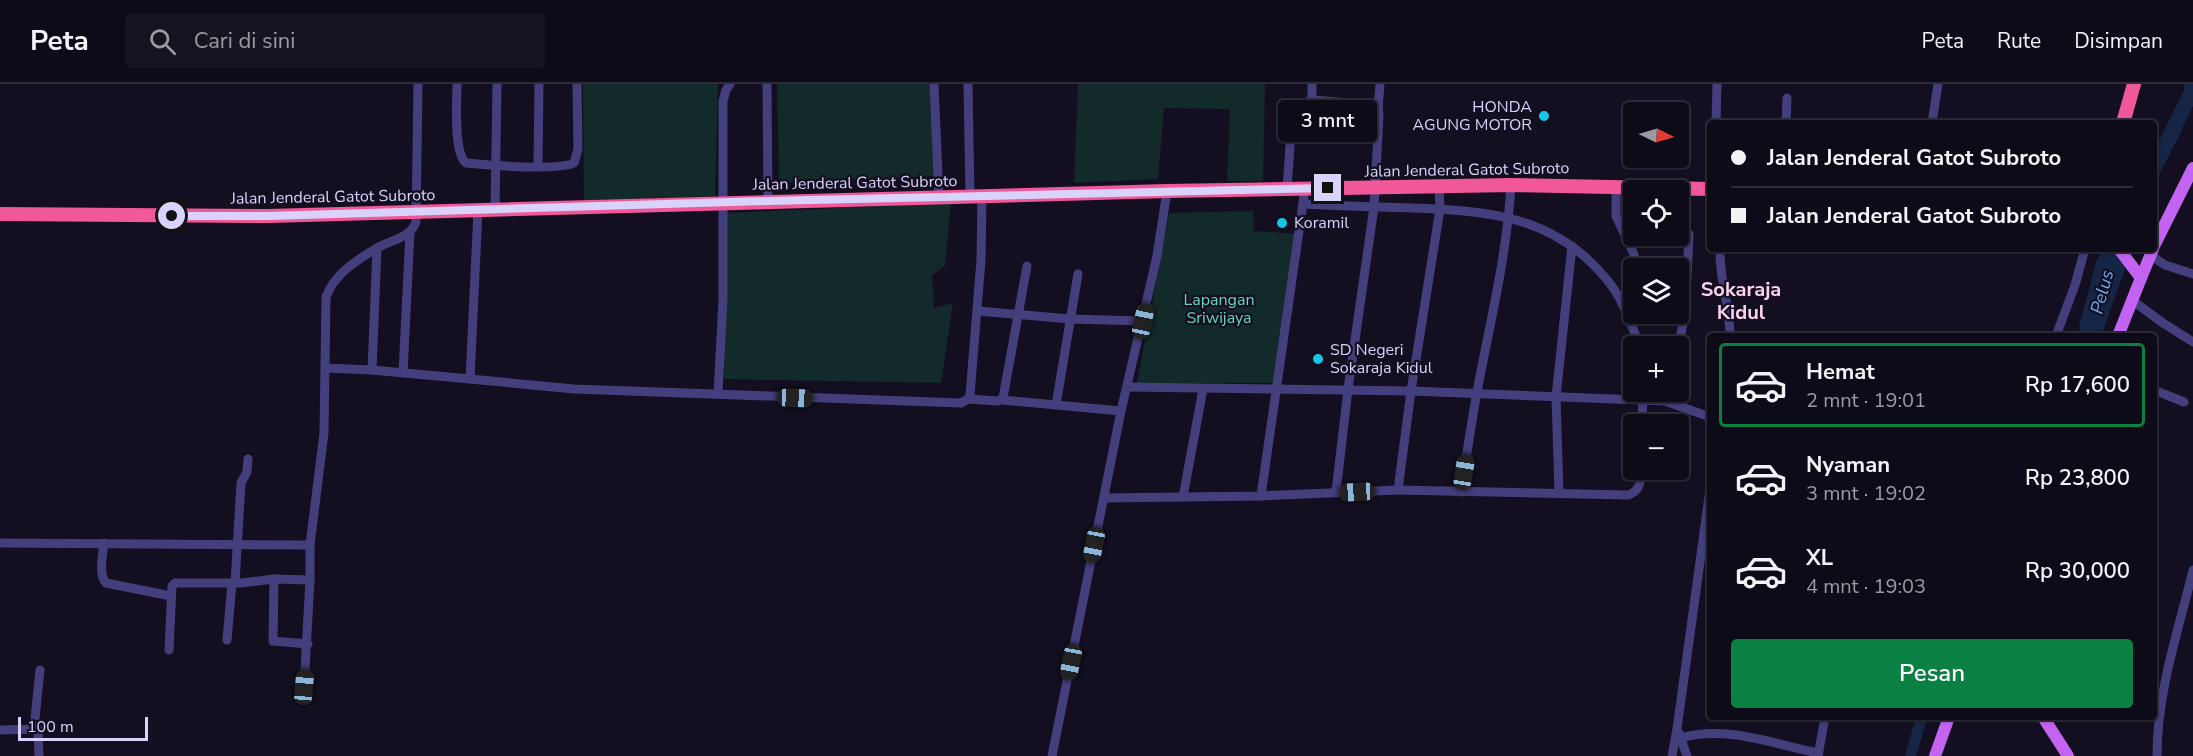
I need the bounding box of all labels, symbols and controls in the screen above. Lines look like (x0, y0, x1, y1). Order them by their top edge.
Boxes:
search box (125, 14, 545, 68)
text: Peta (30, 22, 89, 60)
icon: search (146, 25, 179, 58)
text: Cari di sini (194, 26, 295, 56)
text: Peta (1922, 27, 1964, 55)
text: Rute (1997, 27, 2041, 55)
text: Disimpan (2074, 27, 2163, 55)
place label: HONDA AGUNG MOTOR (1413, 96, 1532, 136)
callout: 3 mnt (1278, 101, 1378, 143)
north arrow (1623, 102, 1689, 168)
map controls (1623, 102, 1689, 480)
text: 3 mnt (1301, 107, 1354, 134)
marker: HONDA AGUNG MOTOR (1537, 109, 1551, 123)
text: Jalan Jenderal Gatot Subroto (1767, 143, 2061, 173)
street label: Jalan Jenderal Gatot Subroto (1363, 157, 1570, 183)
street label: Jalan Jenderal Gatot Subroto (751, 170, 958, 196)
route end (1314, 174, 1341, 201)
button: locate (1623, 180, 1689, 246)
street label: Jalan Jenderal Gatot Subroto (229, 184, 436, 210)
text: Jalan Jenderal Gatot Subroto (1767, 201, 2061, 231)
route start (158, 202, 185, 229)
place label: Koramil (1294, 212, 1349, 234)
marker: Koramil (1275, 216, 1289, 230)
button: layers (1623, 258, 1689, 324)
water label: Pelus (2085, 267, 2119, 317)
district label: Sokaraja Kidul (1701, 276, 1781, 326)
park label: Lapangan Sriwijaya (1183, 289, 1255, 329)
car (1130, 302, 1156, 340)
button: + (1623, 336, 1689, 402)
place label: SD Negeri Sokaraja Kidul (1330, 339, 1433, 379)
marker: SD Negeri Sokaraja Kidul (1311, 352, 1325, 366)
text: Hemat (1806, 357, 1875, 387)
icon: car (1734, 358, 1788, 412)
text: Rp 17,600 (2025, 370, 2130, 400)
text: 2 mnt · 19:01 (1806, 387, 1926, 414)
car (777, 388, 813, 408)
button: − (1623, 414, 1689, 480)
text: Nyaman (1806, 450, 1890, 480)
icon: car (1734, 451, 1788, 505)
car (1452, 453, 1476, 491)
text: Rp 23,800 (2025, 463, 2130, 493)
text: 3 mnt · 19:02 (1806, 480, 1926, 507)
car (1339, 482, 1375, 502)
car (1082, 526, 1106, 564)
text: XL (1806, 543, 1833, 573)
icon: car (1734, 544, 1788, 598)
text: Rp 30,000 (2025, 556, 2130, 586)
text: 4 mnt · 19:03 (1806, 573, 1926, 600)
button: Pesan (1731, 639, 2133, 708)
car (1059, 643, 1083, 681)
car (293, 668, 315, 706)
scale bar (18, 714, 148, 742)
text: 100 m (27, 716, 74, 738)

